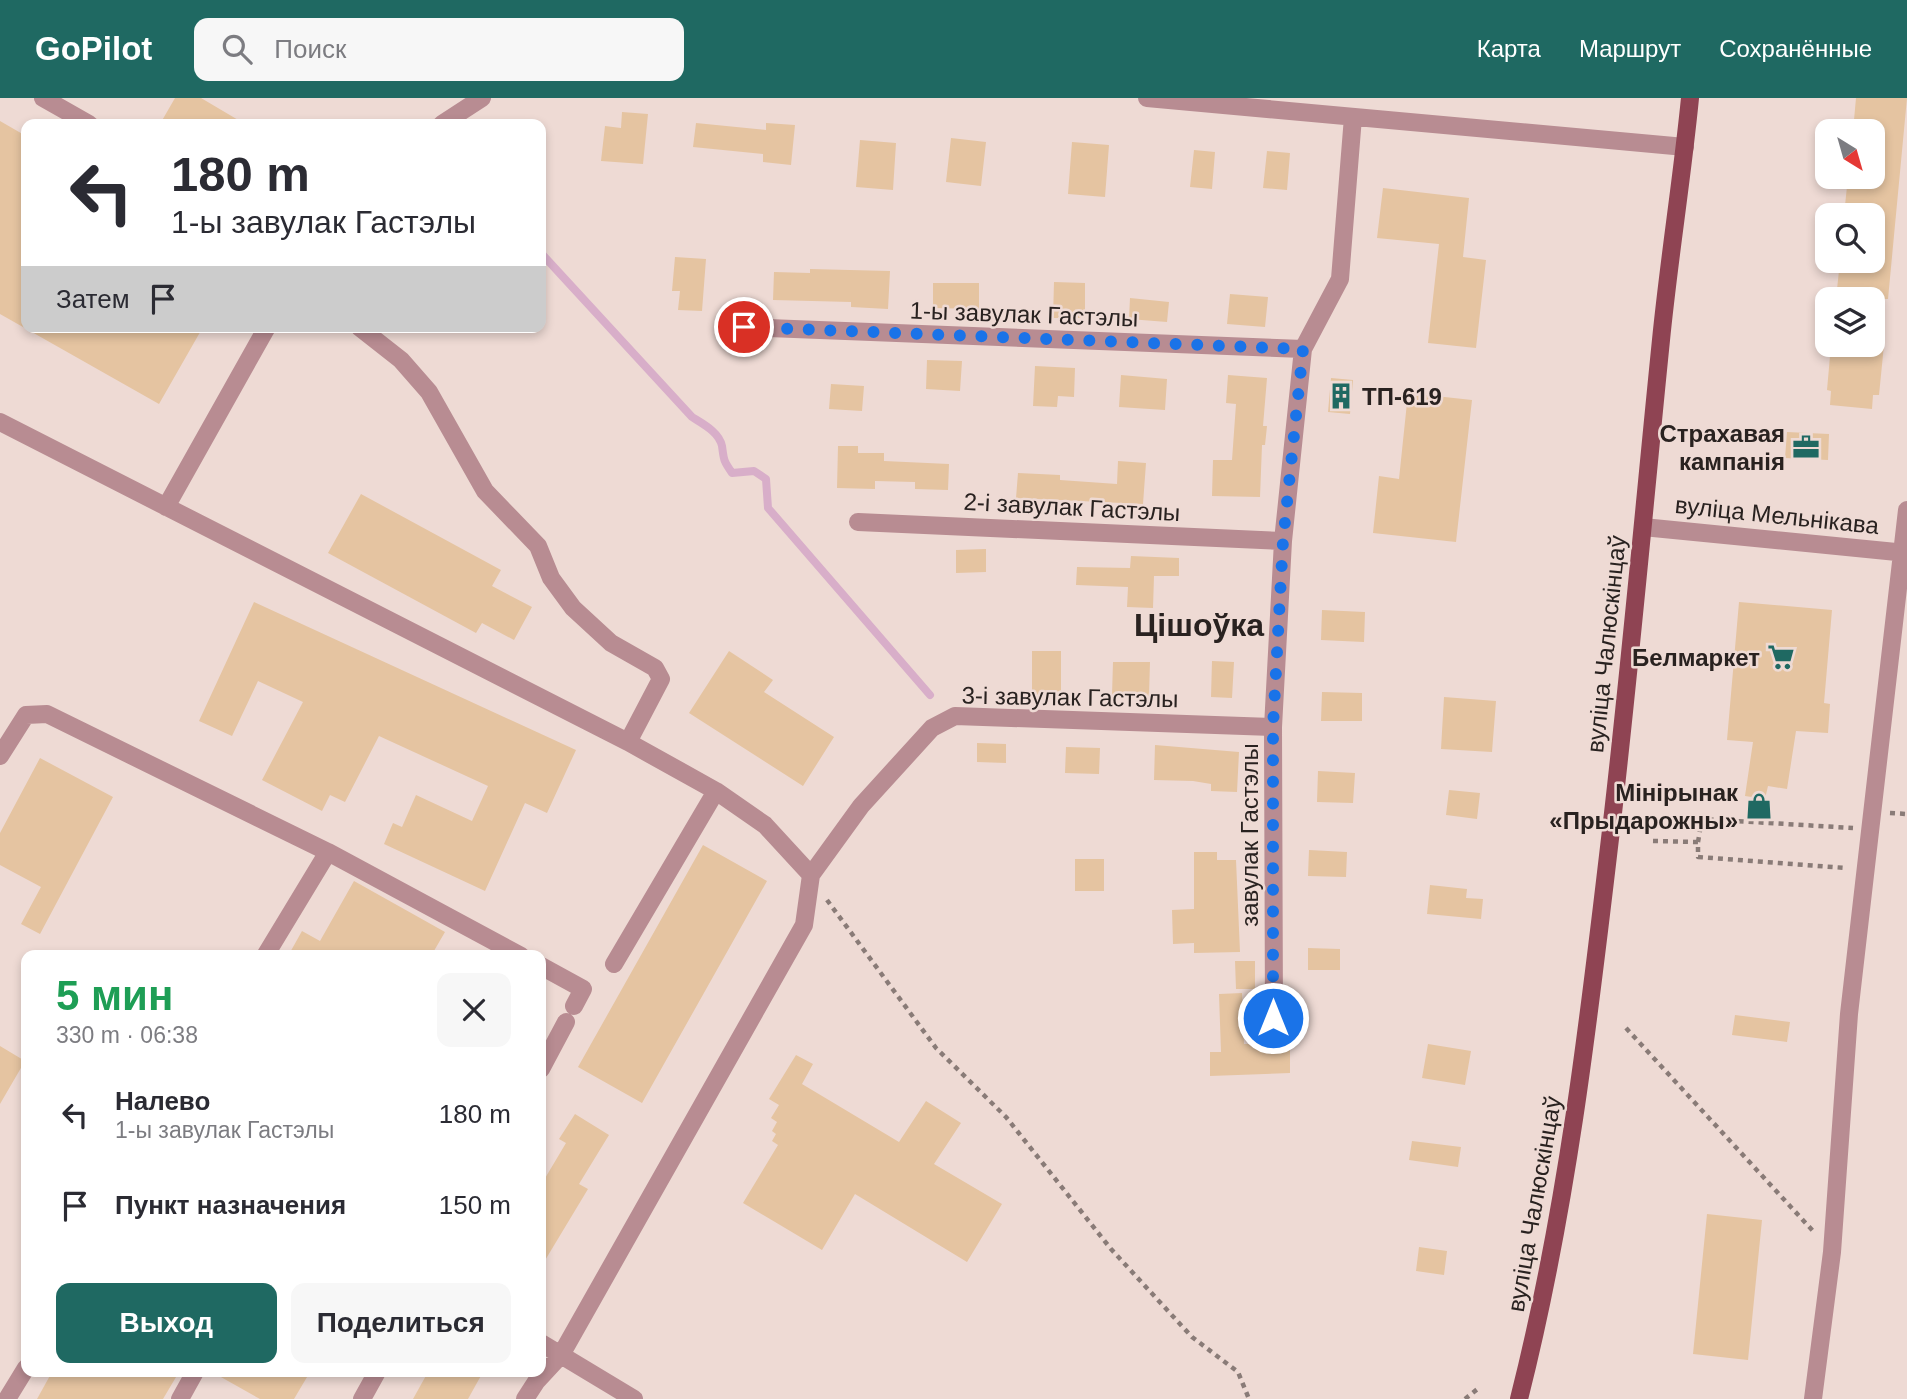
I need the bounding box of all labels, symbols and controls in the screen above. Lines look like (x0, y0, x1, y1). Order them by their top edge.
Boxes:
search box (194, 18, 684, 81)
text: GoPilot (35, 30, 152, 67)
icon: search (218, 30, 256, 68)
text: Поиск (274, 34, 346, 64)
text: Карта (1477, 35, 1541, 62)
text: Маршрут (1579, 35, 1681, 62)
text: Сохранённые (1719, 35, 1872, 62)
north arrow (1815, 119, 1885, 189)
map controls (1815, 119, 1885, 357)
icon: left (56, 147, 147, 238)
text: 180 m (171, 147, 310, 201)
button: search (1815, 203, 1885, 273)
text: 1-ы завулак Гастэлы (171, 204, 476, 240)
icon: arrive (144, 280, 182, 318)
text: Затем (56, 284, 130, 314)
button: layers (1815, 287, 1885, 357)
pin (714, 297, 774, 357)
street label: 1-ы завулак Гастэлы (909, 297, 1139, 331)
icon: arrive (725, 308, 763, 346)
building icon: ТП-619 (1326, 381, 1356, 411)
place label: ТП-619 (1362, 383, 1442, 410)
place label: Страхавая кампанія (1659, 420, 1785, 475)
office icon: Страхавая кампанія (1791, 432, 1821, 462)
street label: 2-і завулак Гастэлы (963, 488, 1181, 526)
street label: вуліца Мельнікава (1674, 491, 1881, 539)
street label: вуліца Чалюскінцаў (1581, 534, 1631, 754)
district label: Цішоўка (1134, 607, 1264, 643)
supermarket icon: Белмаркет (1766, 642, 1796, 672)
place label: Белмаркет (1632, 644, 1760, 671)
street label: 3-і завулак Гастэлы (961, 682, 1179, 712)
street label: завулак Гастэлы (1236, 743, 1263, 927)
place label: Мінірынак «Прыдарожны» (1549, 779, 1739, 834)
shop icon: Мінірынак «Прыдарожны» (1744, 791, 1774, 821)
text: 5 мин (56, 972, 173, 1019)
button: close (437, 973, 511, 1047)
position arrow (1236, 981, 1310, 1055)
text: 330 m · 06:38 (56, 1022, 198, 1048)
text: Налево (115, 1086, 210, 1116)
street label: вуліца Чалюскінцаў (1502, 1094, 1566, 1314)
icon: left (56, 1096, 94, 1134)
text: 180 m (439, 1099, 511, 1129)
text: 1-ы завулак Гастэлы (115, 1117, 334, 1143)
icon: arrive (56, 1187, 94, 1225)
text: Пункт назначения (115, 1190, 346, 1220)
text: 150 m (439, 1190, 511, 1220)
button: Выход (56, 1283, 277, 1363)
button: Поделиться (291, 1283, 511, 1363)

